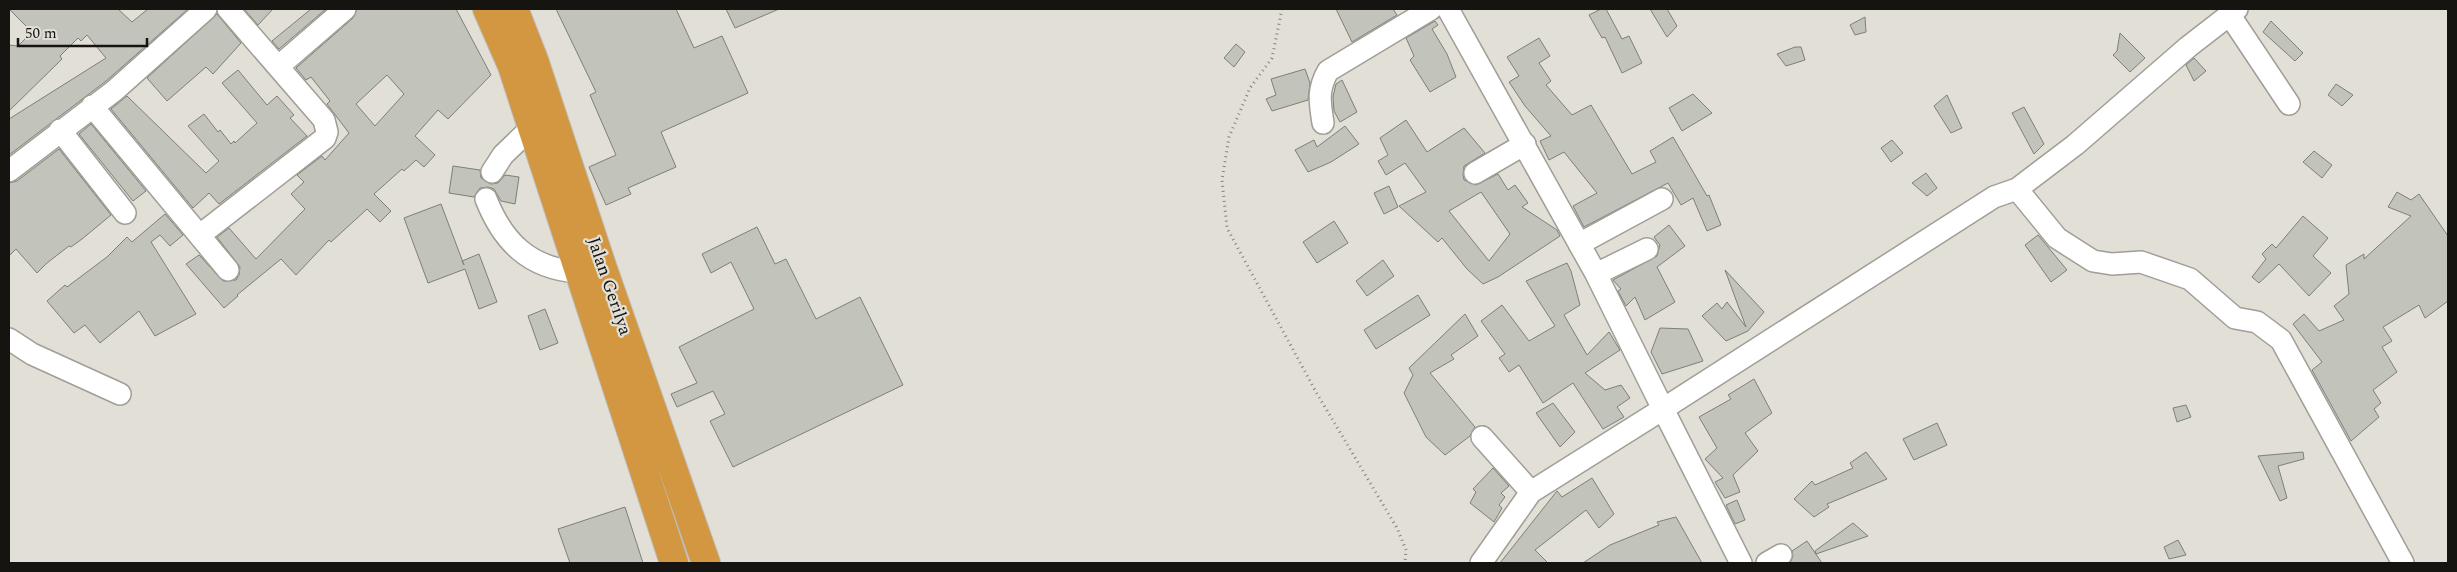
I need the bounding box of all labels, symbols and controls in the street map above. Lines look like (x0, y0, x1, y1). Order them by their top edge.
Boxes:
scale bar (18, 15, 146, 47)
text: 50 m (25, 22, 57, 45)
street label: Jalan Gerilya (580, 233, 639, 339)

